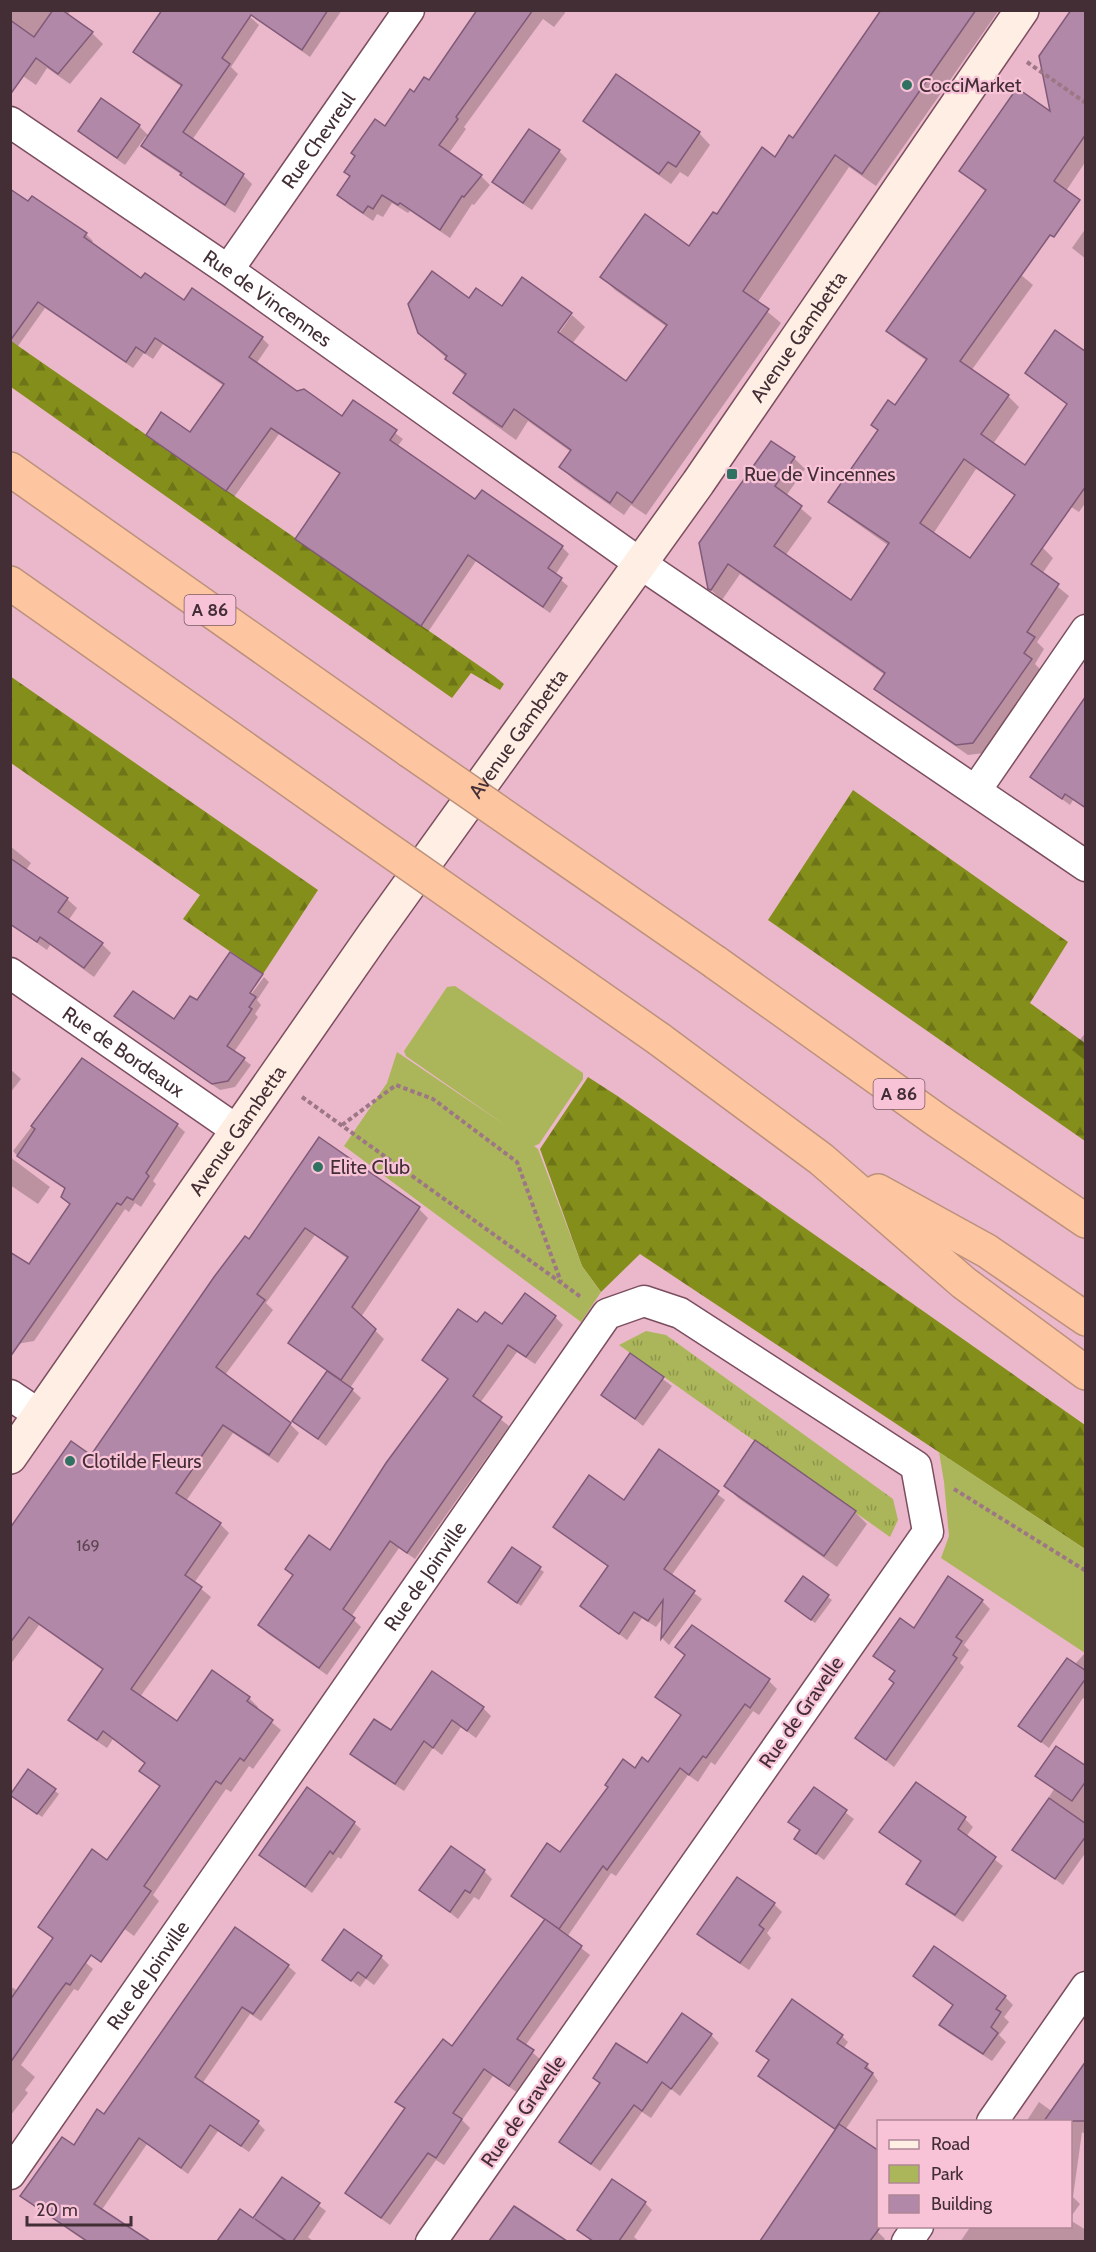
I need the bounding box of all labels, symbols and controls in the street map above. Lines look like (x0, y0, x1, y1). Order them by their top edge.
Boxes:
place label: CocciMarket (919, 73, 1022, 97)
marker: CocciMarket (900, 78, 914, 92)
street label: Rue Chevreul (276, 87, 360, 193)
street label: Rue de Vincennes (199, 245, 336, 352)
street label: Avenue Gambetta (745, 266, 852, 406)
place label: Rue de Vincennes (744, 462, 895, 486)
marker: Rue de Vincennes (725, 467, 739, 481)
road number: A 86 (184, 595, 236, 625)
street label: Avenue Gambetta (464, 664, 573, 803)
street label: Rue de Bordeaux (58, 1001, 189, 1102)
street label: Avenue Gambetta (184, 1060, 291, 1200)
road number: A 86 (874, 1079, 924, 1109)
place label: Elite Club (330, 1155, 410, 1179)
marker: Elite Club (311, 1160, 325, 1174)
place label: Clotilde Fleurs (82, 1449, 202, 1473)
marker: Clotilde Fleurs (63, 1454, 77, 1468)
street label: Rue de Joinville (379, 1517, 471, 1635)
house number: 169 (76, 1536, 100, 1555)
street label: Rue de Gravelle (754, 1651, 848, 1773)
street label: Rue de Joinville (102, 1916, 194, 2034)
street label: Rue de Gravelle (476, 2050, 570, 2172)
legend (877, 2120, 1072, 2228)
text: Road (931, 2133, 970, 2155)
text: Park (931, 2163, 964, 2185)
scale bar (27, 2189, 130, 2227)
text: Building (931, 2193, 993, 2215)
text: 20 m (36, 2199, 78, 2221)

